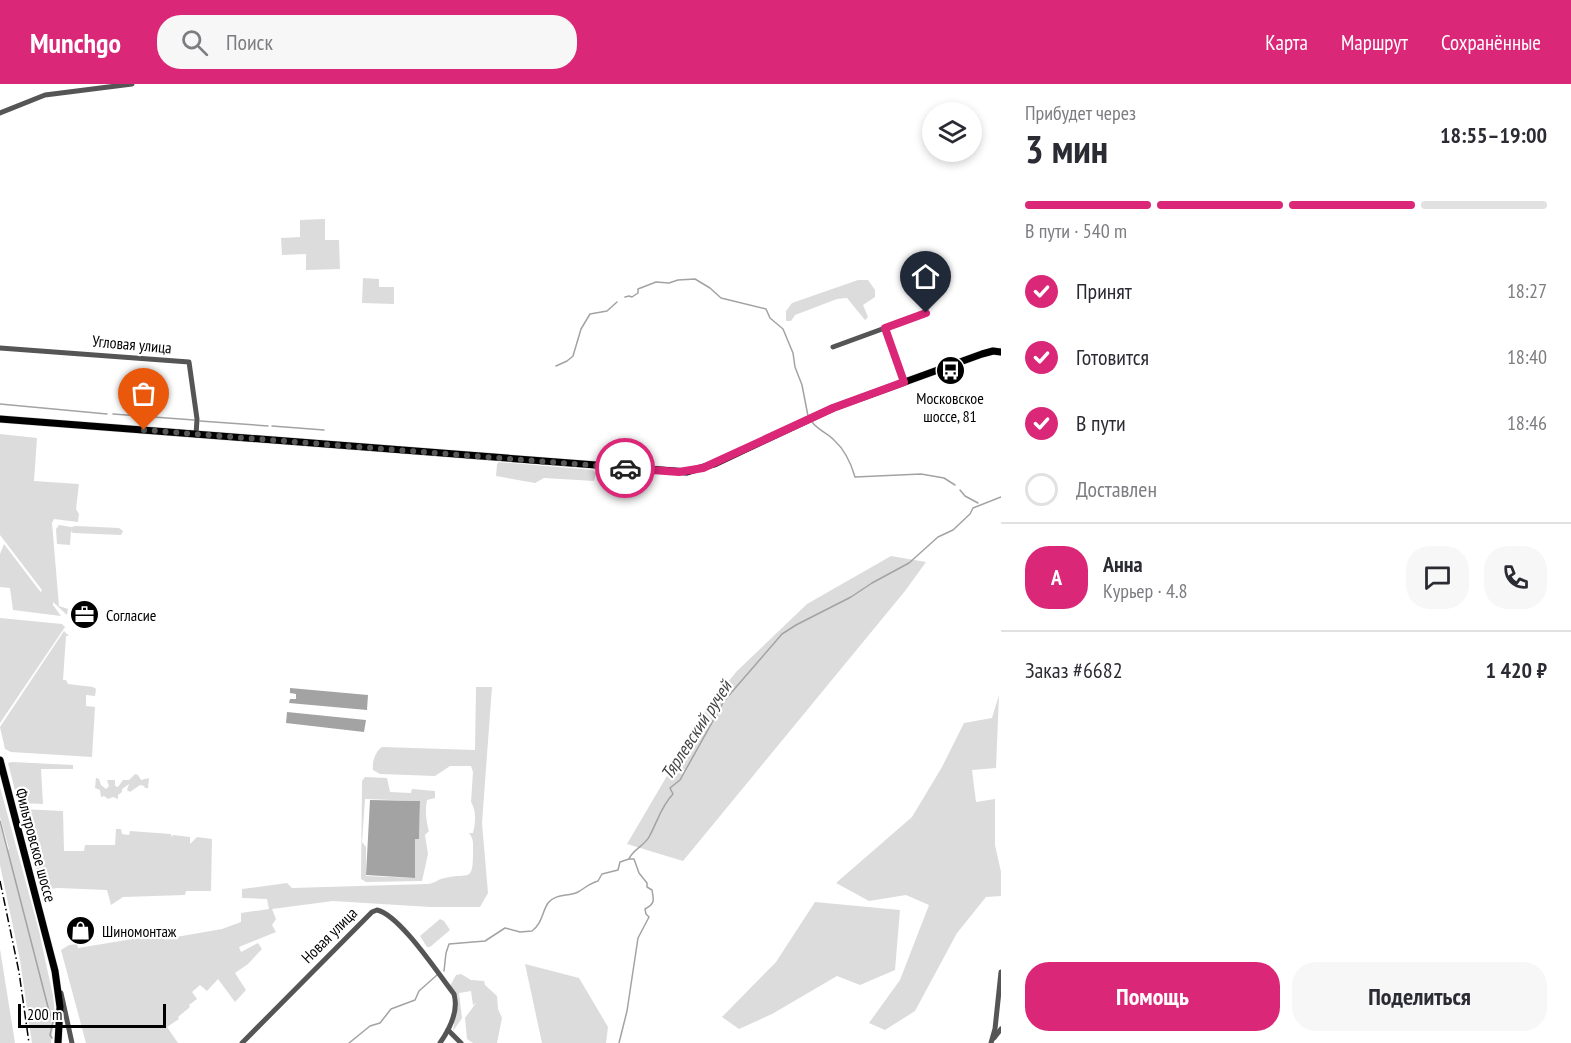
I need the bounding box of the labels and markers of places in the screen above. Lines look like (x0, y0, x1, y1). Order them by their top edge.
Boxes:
pin (900, 251, 951, 313)
bus stop icon: Московское шоссе, 81 (934, 354, 966, 386)
pin (118, 368, 169, 430)
place label: Московское шоссе, 81 (916, 388, 984, 426)
office icon: Согласие (69, 599, 101, 631)
place label: Согласие (106, 605, 156, 625)
shop icon: Шиномонтаж (65, 915, 97, 947)
place label: Шиномонтаж (102, 921, 177, 941)

